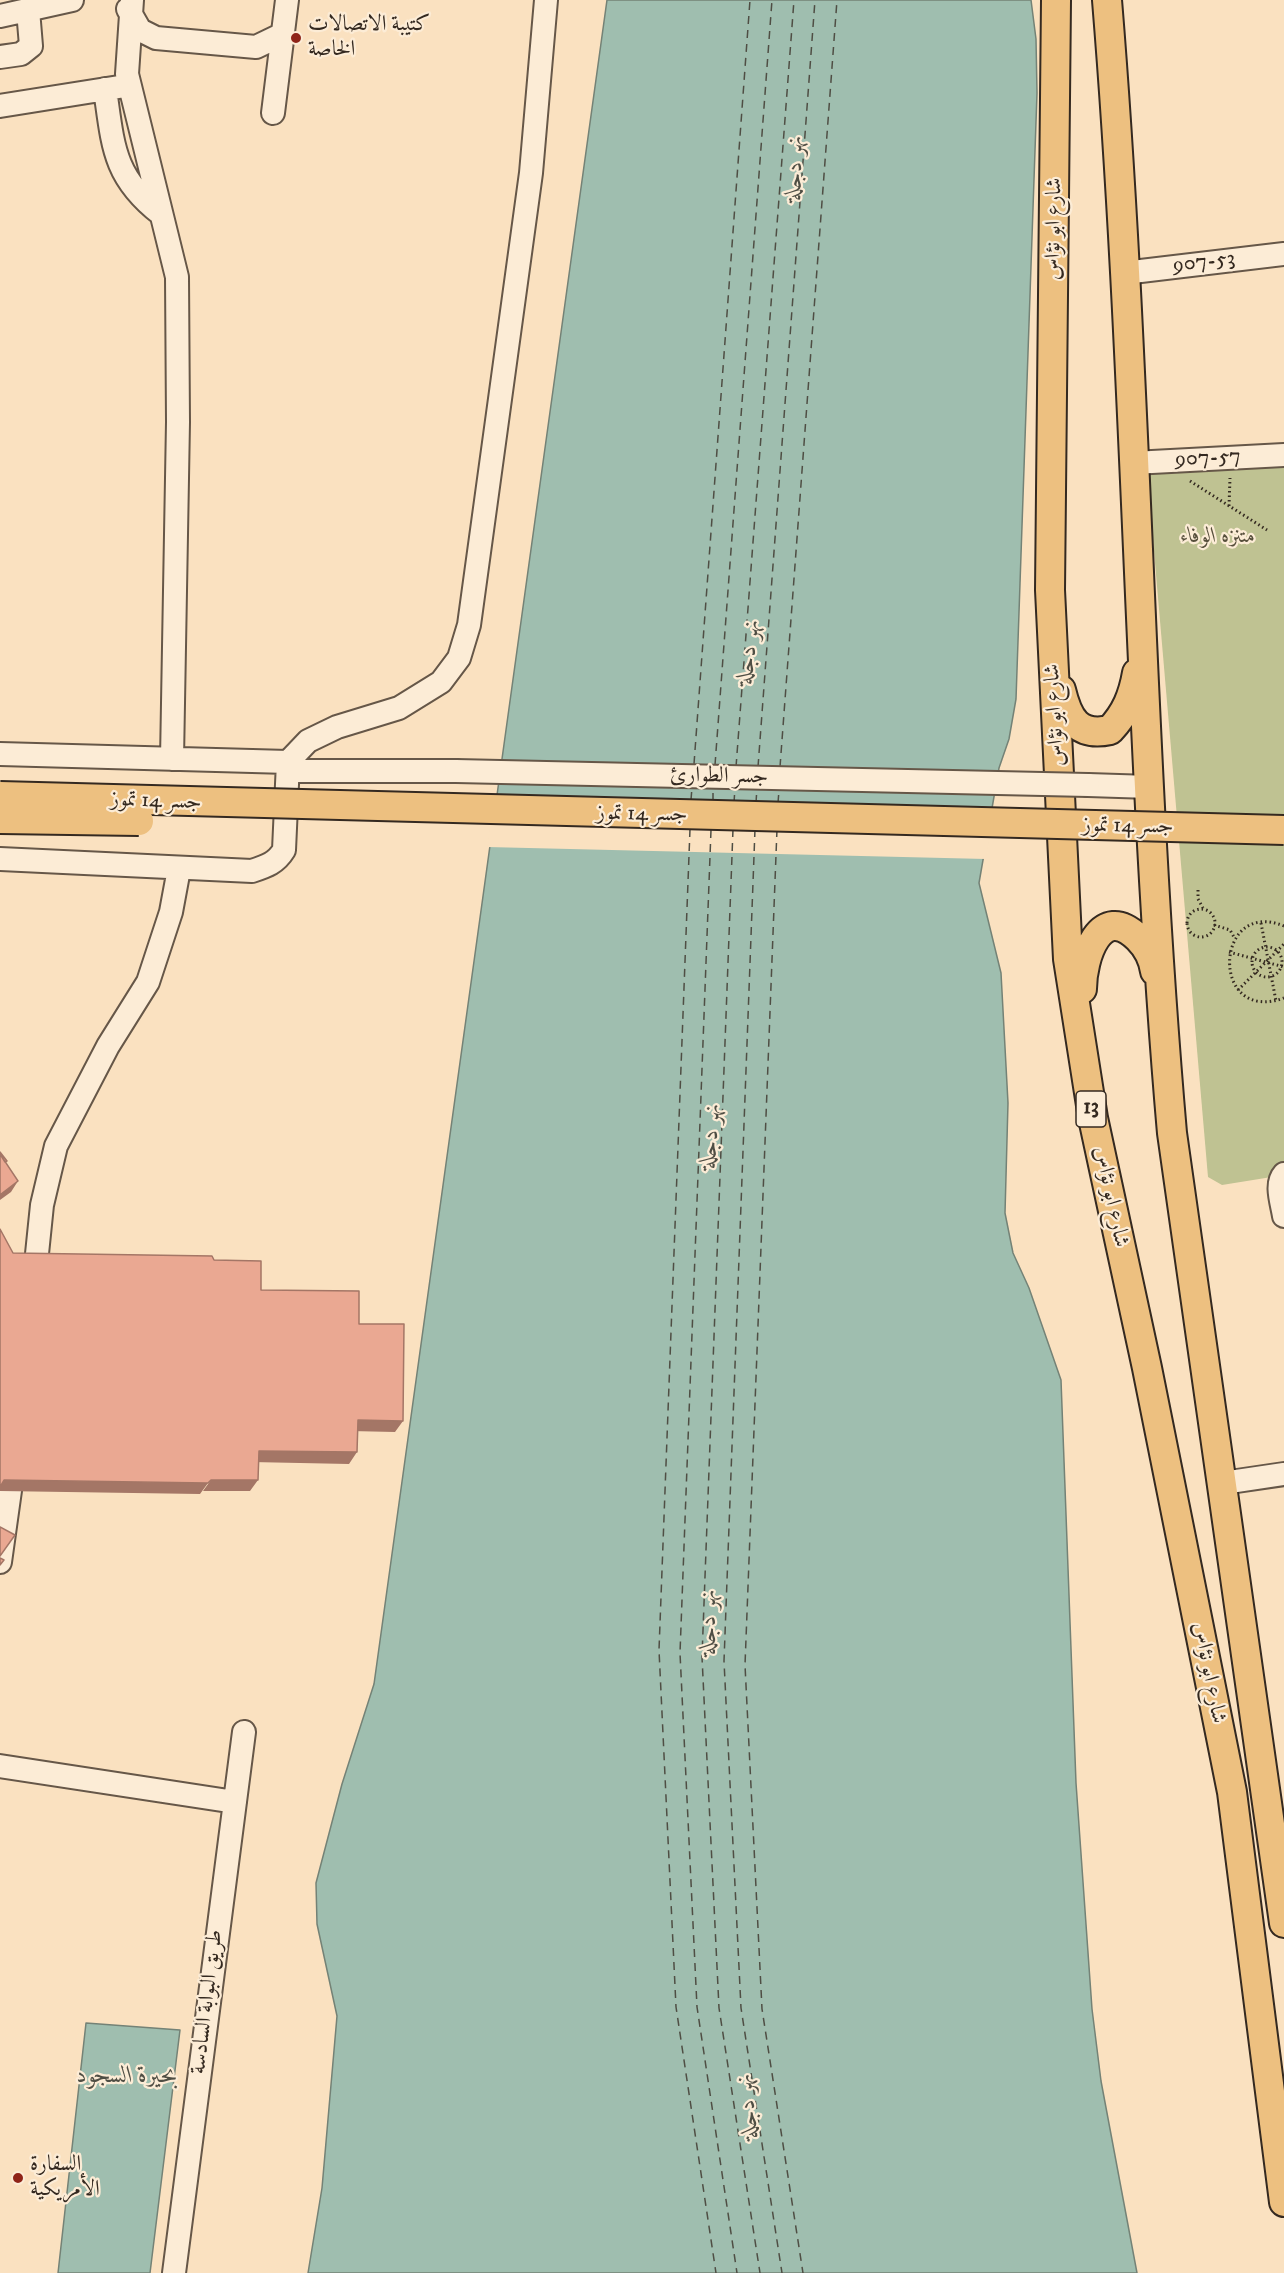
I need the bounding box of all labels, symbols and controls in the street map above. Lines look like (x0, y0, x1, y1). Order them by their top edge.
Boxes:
place label: كتيبة الاتصالات الخاصة (308, 12, 430, 63)
marker: كتيبة الاتصالات الخاصة (289, 31, 303, 45)
water label: نهر دجلة (781, 135, 811, 201)
street label: شارع ابو نؤاس (1041, 178, 1069, 280)
street label: 907-53 (1171, 246, 1237, 280)
street label: 907-57 (1174, 444, 1242, 474)
park label: متنزه الوفاء (1180, 524, 1256, 550)
water label: نهر دجلة (732, 618, 768, 686)
street label: شارع ابو نؤاس (1040, 663, 1072, 767)
street label: جسر الطوارئ (670, 763, 768, 791)
street label: جسر 14 تموز (110, 787, 202, 817)
street label: جسر 14 تموز (596, 801, 688, 829)
street label: جسر 14 تموز (1082, 813, 1174, 841)
road number: 13 (1076, 1091, 1106, 1127)
water label: نهر دجلة (695, 1102, 729, 1170)
street label: شارع ابو نؤاس (1086, 1144, 1134, 1250)
water label: نهر دجلة (696, 1589, 724, 1655)
street label: شارع ابو نؤاس (1185, 1620, 1231, 1726)
street label: طريق البوابة السادسة (186, 1928, 230, 2076)
water label: بحيرة السجود (76, 2063, 178, 2091)
water label: نهر دجلة (731, 2072, 767, 2140)
place label: السفارة الأمريكية (30, 2152, 100, 2204)
marker: السفارة الأمريكية (11, 2171, 25, 2185)

